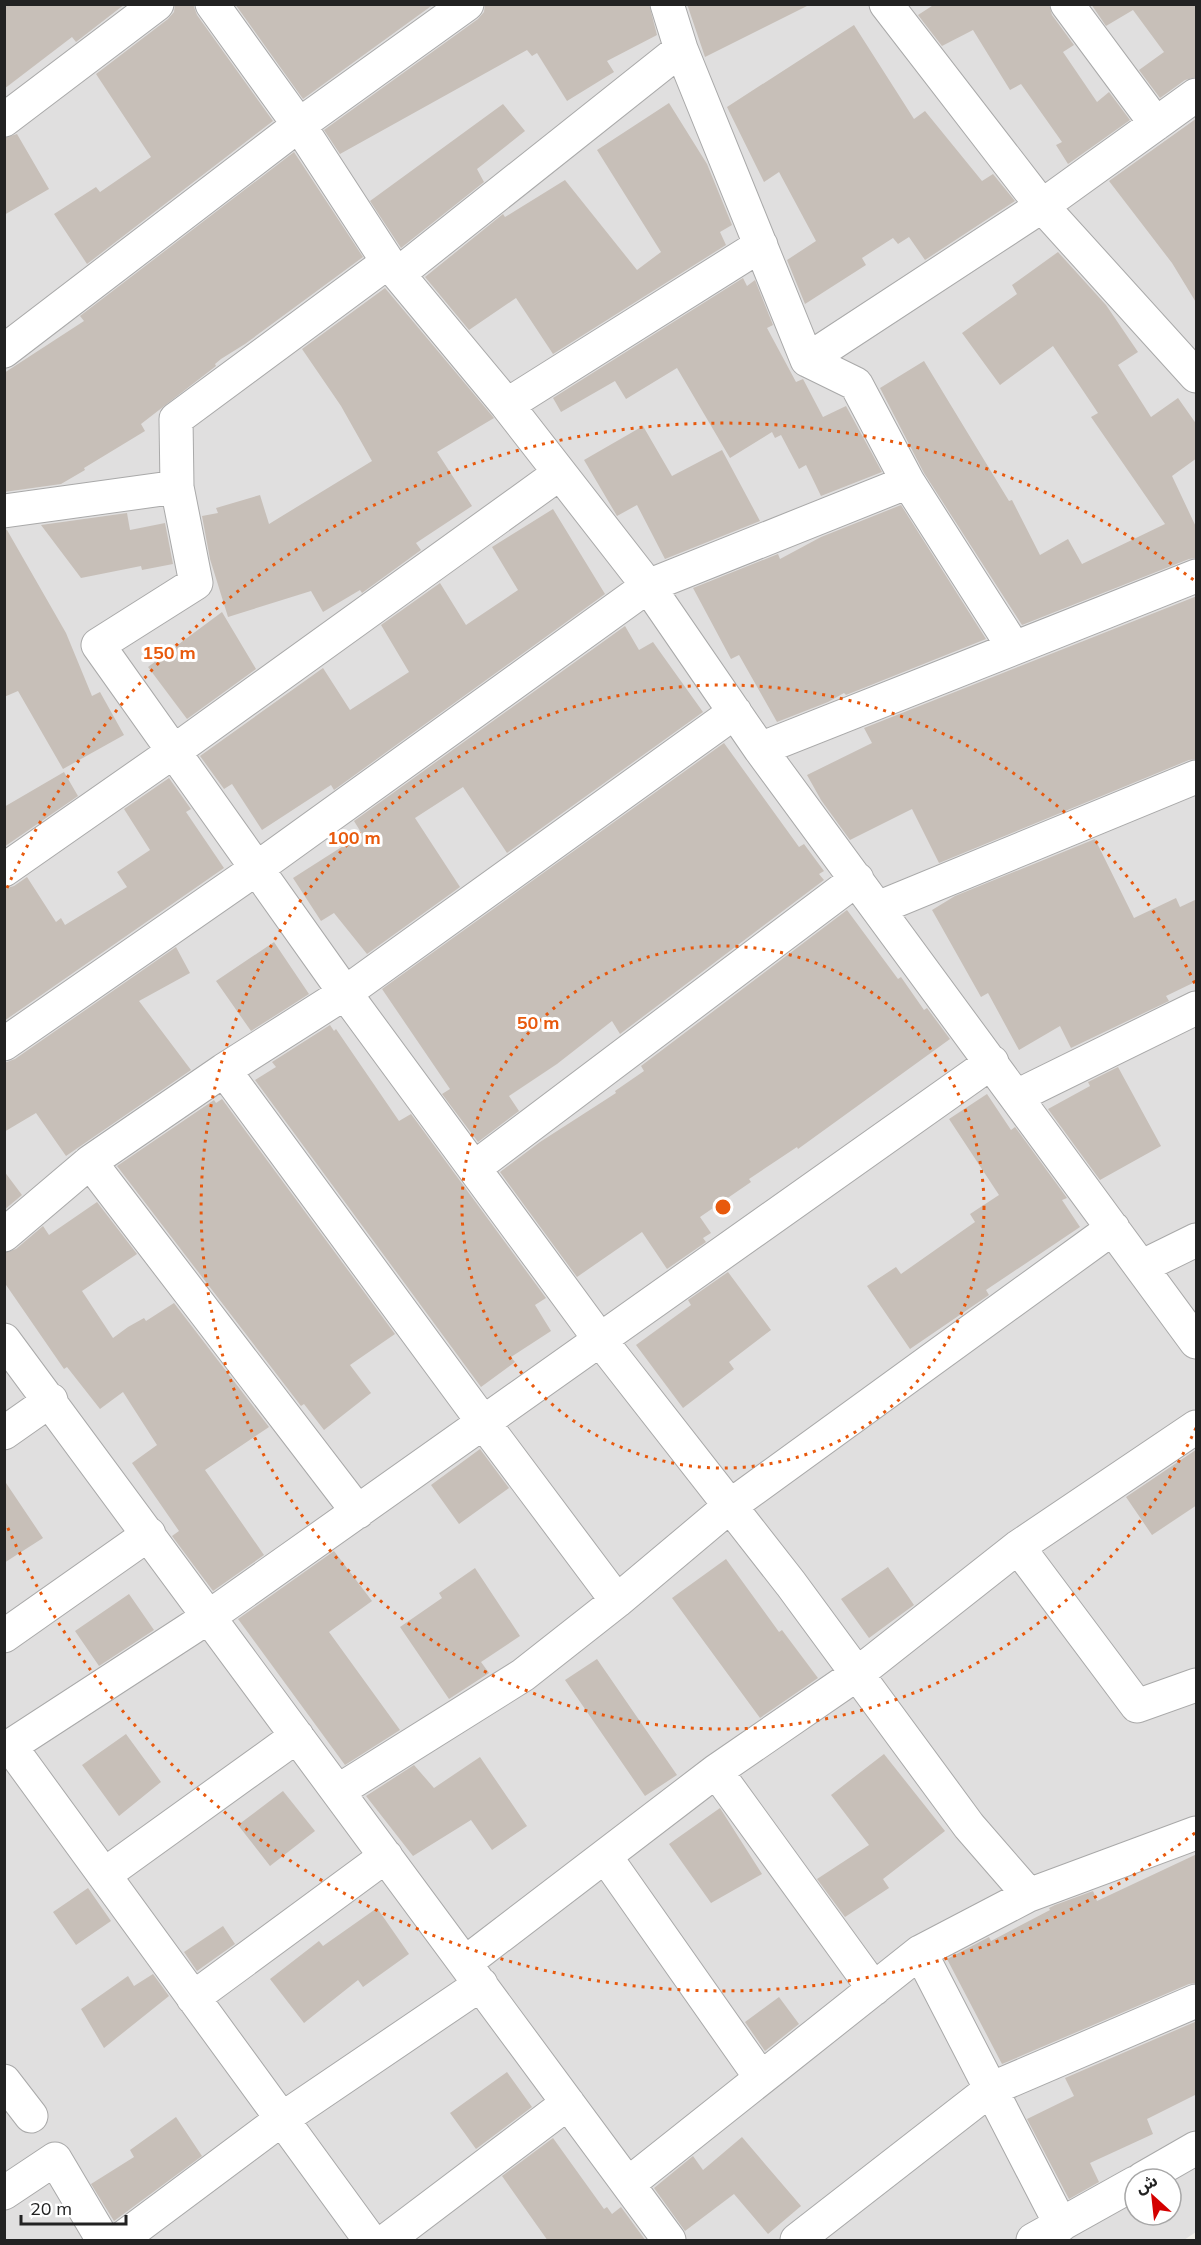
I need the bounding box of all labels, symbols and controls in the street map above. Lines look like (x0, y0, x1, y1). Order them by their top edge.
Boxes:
text: 150 m (142, 641, 196, 664)
text: 100 m (327, 826, 381, 849)
text: 50 m (517, 1011, 559, 1034)
centre of rings (713, 1197, 733, 1217)
north arrow (1123, 2167, 1183, 2227)
text: ش (1132, 2170, 1161, 2198)
scale bar (21, 2188, 126, 2226)
text: 20 m (30, 2197, 72, 2220)

